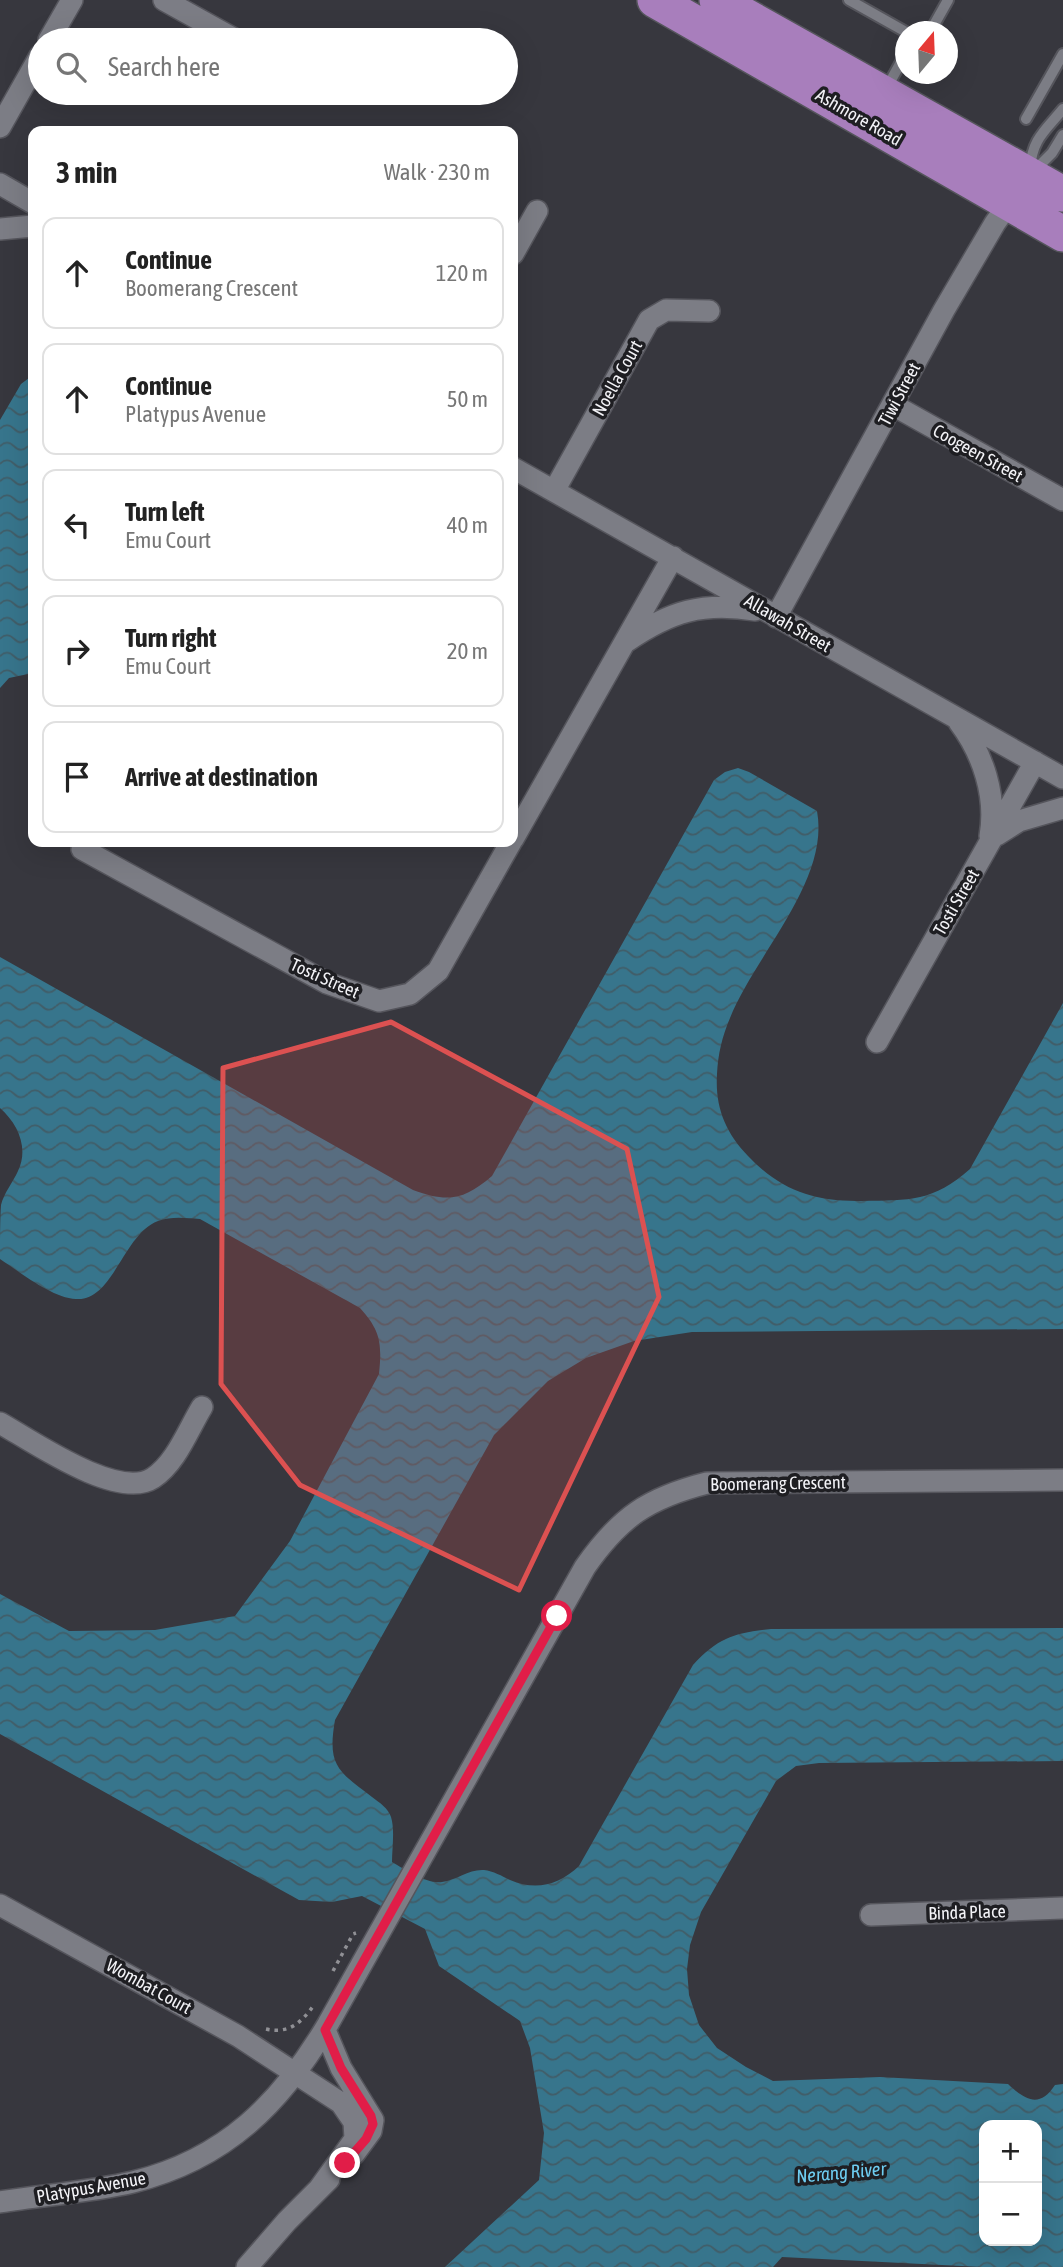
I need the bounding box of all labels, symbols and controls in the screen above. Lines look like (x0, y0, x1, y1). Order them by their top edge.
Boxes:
north arrow (895, 21, 958, 84)
search box (28, 28, 518, 105)
icon: search (52, 48, 90, 86)
text: Search here (108, 52, 220, 82)
street label: Ashmore Road (812, 84, 906, 150)
text: 3 min (56, 155, 117, 189)
text: Walk · 230 m (384, 159, 490, 185)
text: Continue (125, 245, 212, 275)
icon: ahead (58, 254, 96, 292)
text: 120 m (436, 260, 488, 286)
text: Boomerang Crescent (125, 275, 298, 301)
street label: Noella Court (588, 337, 646, 419)
street label: Tiwi Street (874, 359, 924, 429)
text: Continue (125, 371, 212, 401)
icon: ahead (58, 380, 96, 418)
text: 50 m (447, 386, 488, 412)
text: Platypus Avenue (125, 401, 266, 427)
street label: Coogeen Street (929, 420, 1027, 486)
text: Turn left (125, 497, 205, 527)
icon: left (58, 506, 96, 544)
text: 40 m (447, 512, 488, 538)
text: Emu Court (125, 527, 211, 553)
street label: Allawah Street (741, 590, 835, 656)
text: Turn right (125, 623, 216, 653)
icon: right (58, 632, 96, 670)
text: 20 m (447, 638, 488, 664)
text: Emu Court (125, 653, 211, 679)
icon: arrive (58, 758, 96, 796)
text: Arrive at destination (125, 762, 318, 792)
street label: Tosti Street (929, 865, 983, 939)
street label: Tosti Street (287, 954, 363, 1002)
street label: Boomerang Crescent (710, 1471, 846, 1495)
route start (541, 1600, 572, 1631)
street label: Binda Place (928, 1900, 1006, 1924)
street label: Wombat Court (103, 1954, 195, 2018)
map controls (979, 2120, 1042, 2246)
button: + (979, 2120, 1042, 2183)
route end (329, 2147, 360, 2178)
water label: Nerang River (795, 2157, 888, 2187)
street label: Platypus Avenue (35, 2167, 147, 2207)
button: − (979, 2183, 1042, 2246)

